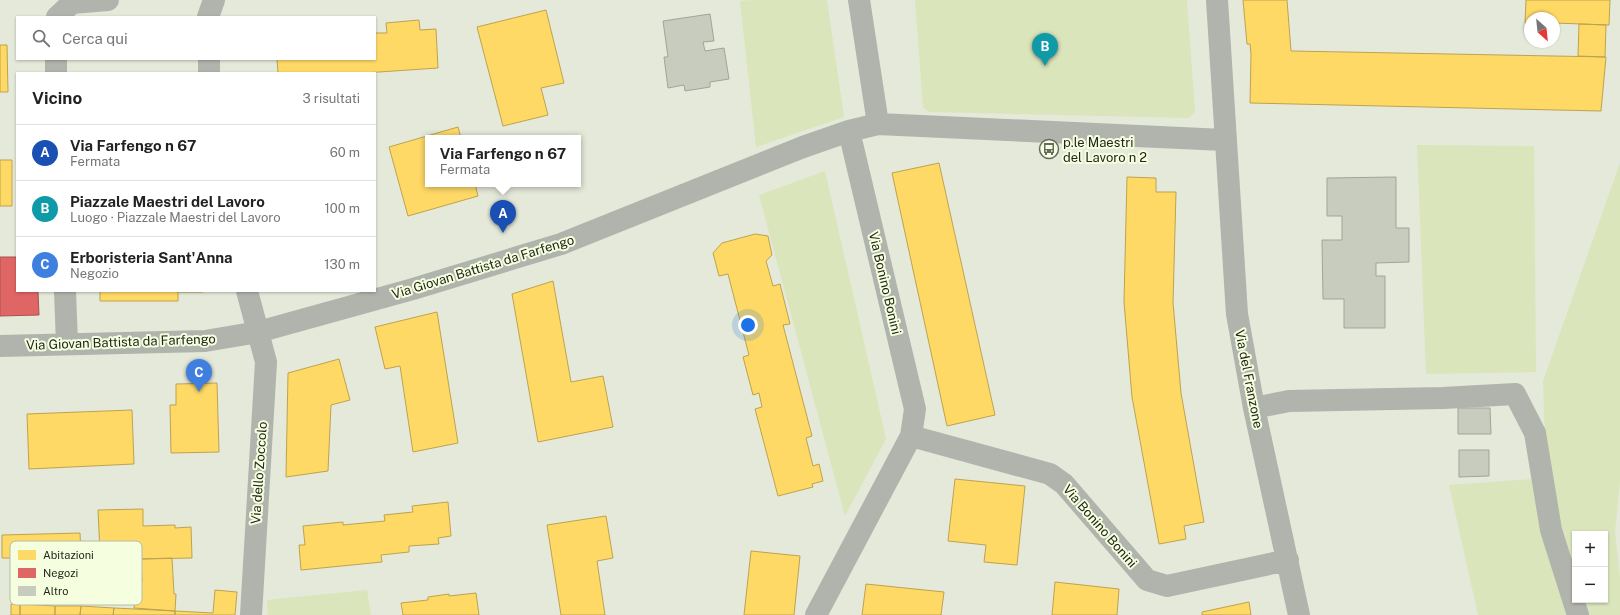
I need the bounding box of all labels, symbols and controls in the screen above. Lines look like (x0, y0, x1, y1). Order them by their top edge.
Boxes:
north arrow (1524, 12, 1560, 48)
search box (16, 16, 376, 60)
icon: search (30, 27, 52, 49)
text: Cerca qui (62, 30, 128, 47)
pin: B (1032, 33, 1058, 66)
text: Vicino (32, 88, 82, 108)
text: 3 risultati (303, 91, 360, 106)
popup (425, 135, 581, 187)
place label: p.le Maestri del Lavoro n 2 (1063, 135, 1147, 165)
text: Via Farfengo n 67 (70, 137, 196, 154)
bus stop icon: p.le Maestri del Lavoro n 2 (1038, 138, 1060, 160)
text: A (40, 145, 50, 160)
text: 60 m (330, 145, 360, 160)
text: Via Farfengo n 67 (440, 145, 566, 162)
text: Fermata (70, 154, 120, 169)
text: Fermata (440, 162, 490, 177)
text: Piazzale Maestri del Lavoro (70, 193, 265, 210)
pin: A (490, 200, 516, 233)
text: B (41, 201, 49, 216)
text: 100 m (324, 201, 360, 216)
text: Luogo · Piazzale Maestri del Lavoro (70, 210, 281, 225)
street label: Via Bonino Bonini (866, 230, 904, 336)
street label: Via Giovan Battista da Farfengo (390, 232, 576, 302)
text: Erboristeria Sant'Anna (70, 249, 233, 266)
text: C (40, 257, 50, 272)
text: 130 m (324, 257, 360, 272)
text: Negozio (70, 266, 119, 281)
your location (738, 315, 758, 335)
street label: Via del Franzone (1232, 328, 1266, 430)
street label: Via Giovan Battista da Farfengo (26, 331, 216, 353)
pin: C (186, 359, 212, 392)
street label: Via dello Zoccolo (248, 421, 270, 525)
street label: Via Bonino Bonini (1060, 482, 1140, 570)
map controls (1572, 531, 1608, 603)
button: + (1572, 531, 1608, 567)
legend (10, 541, 142, 605)
text: Abitazioni (43, 549, 94, 561)
text: Negozi (43, 567, 78, 579)
button: − (1572, 567, 1608, 603)
text: Altro (43, 585, 68, 597)

